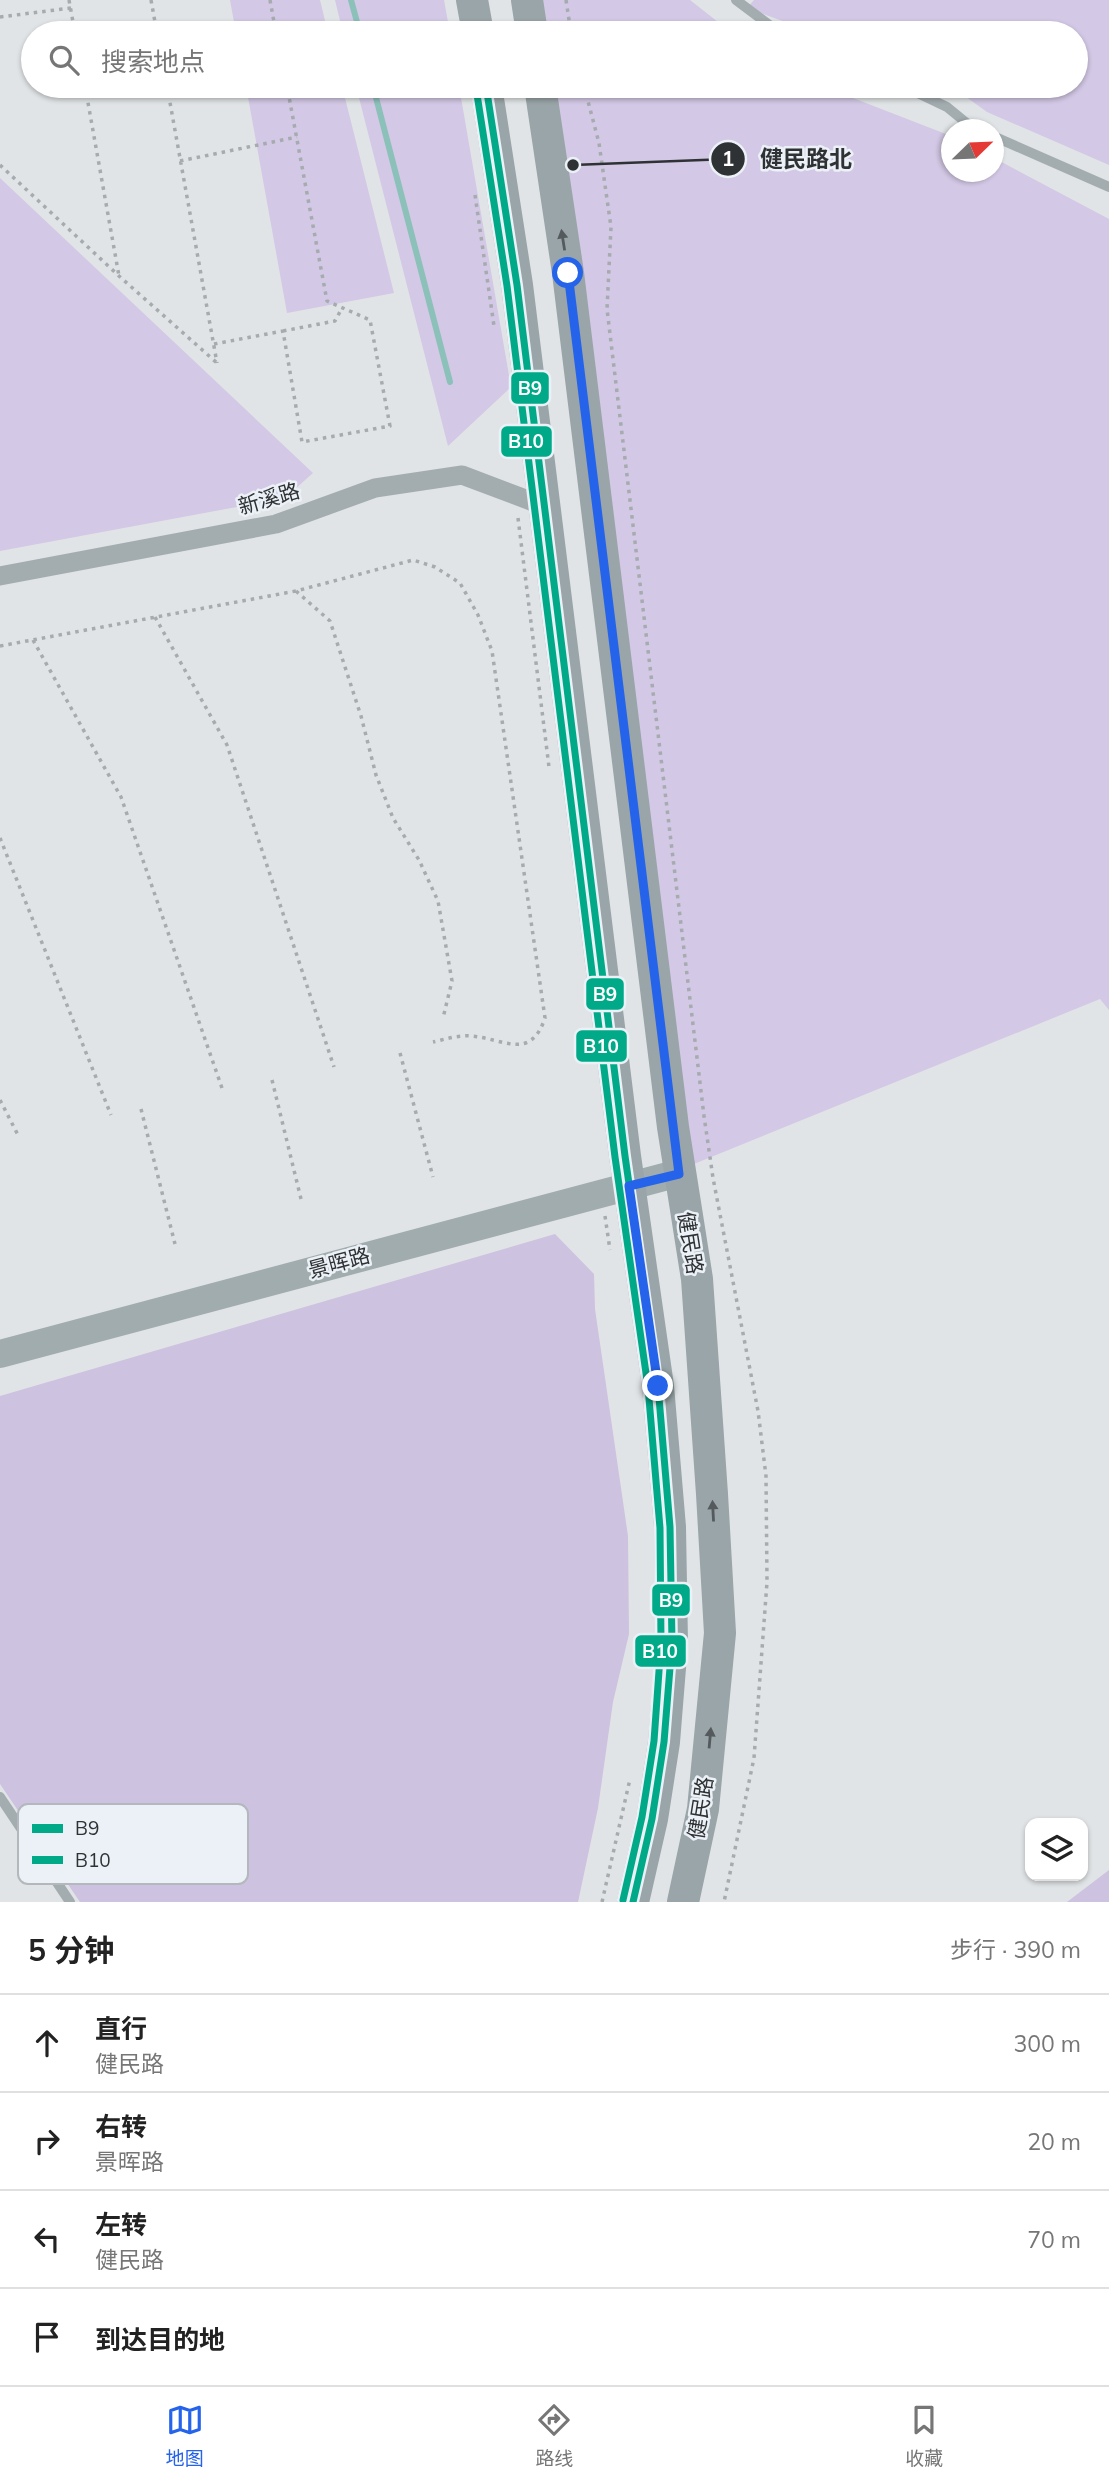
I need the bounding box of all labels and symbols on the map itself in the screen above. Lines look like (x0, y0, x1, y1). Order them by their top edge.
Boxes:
north arrow (941, 119, 1004, 182)
callout: 健民路北 (711, 137, 866, 181)
text: 健民路北 (760, 144, 852, 173)
text: 1 (722, 145, 734, 171)
one-way arrow (557, 228, 568, 250)
route start (552, 257, 583, 288)
line badge: B9 (510, 371, 550, 405)
text: B9 (518, 376, 542, 400)
line badge: B10 (500, 425, 553, 458)
text: B10 (508, 429, 544, 453)
street label: 新溪路 (235, 477, 303, 519)
line badge: B9 (585, 977, 625, 1011)
text: B9 (593, 982, 617, 1006)
line badge: B10 (575, 1029, 628, 1063)
text: B10 (583, 1034, 619, 1058)
street label: 健民路 (673, 1210, 709, 1276)
street label: 景晖路 (305, 1241, 373, 1283)
route end (642, 1370, 673, 1401)
one-way arrow (708, 1500, 719, 1522)
line badge: B9 (651, 1583, 691, 1617)
text: B9 (659, 1588, 683, 1612)
line badge: B10 (634, 1634, 687, 1668)
text: B10 (642, 1639, 678, 1663)
one-way arrow (705, 1727, 716, 1749)
street label: 健民路 (682, 1775, 718, 1841)
legend (18, 1804, 248, 1884)
text: B9 (75, 1816, 99, 1840)
text: B10 (75, 1848, 111, 1872)

